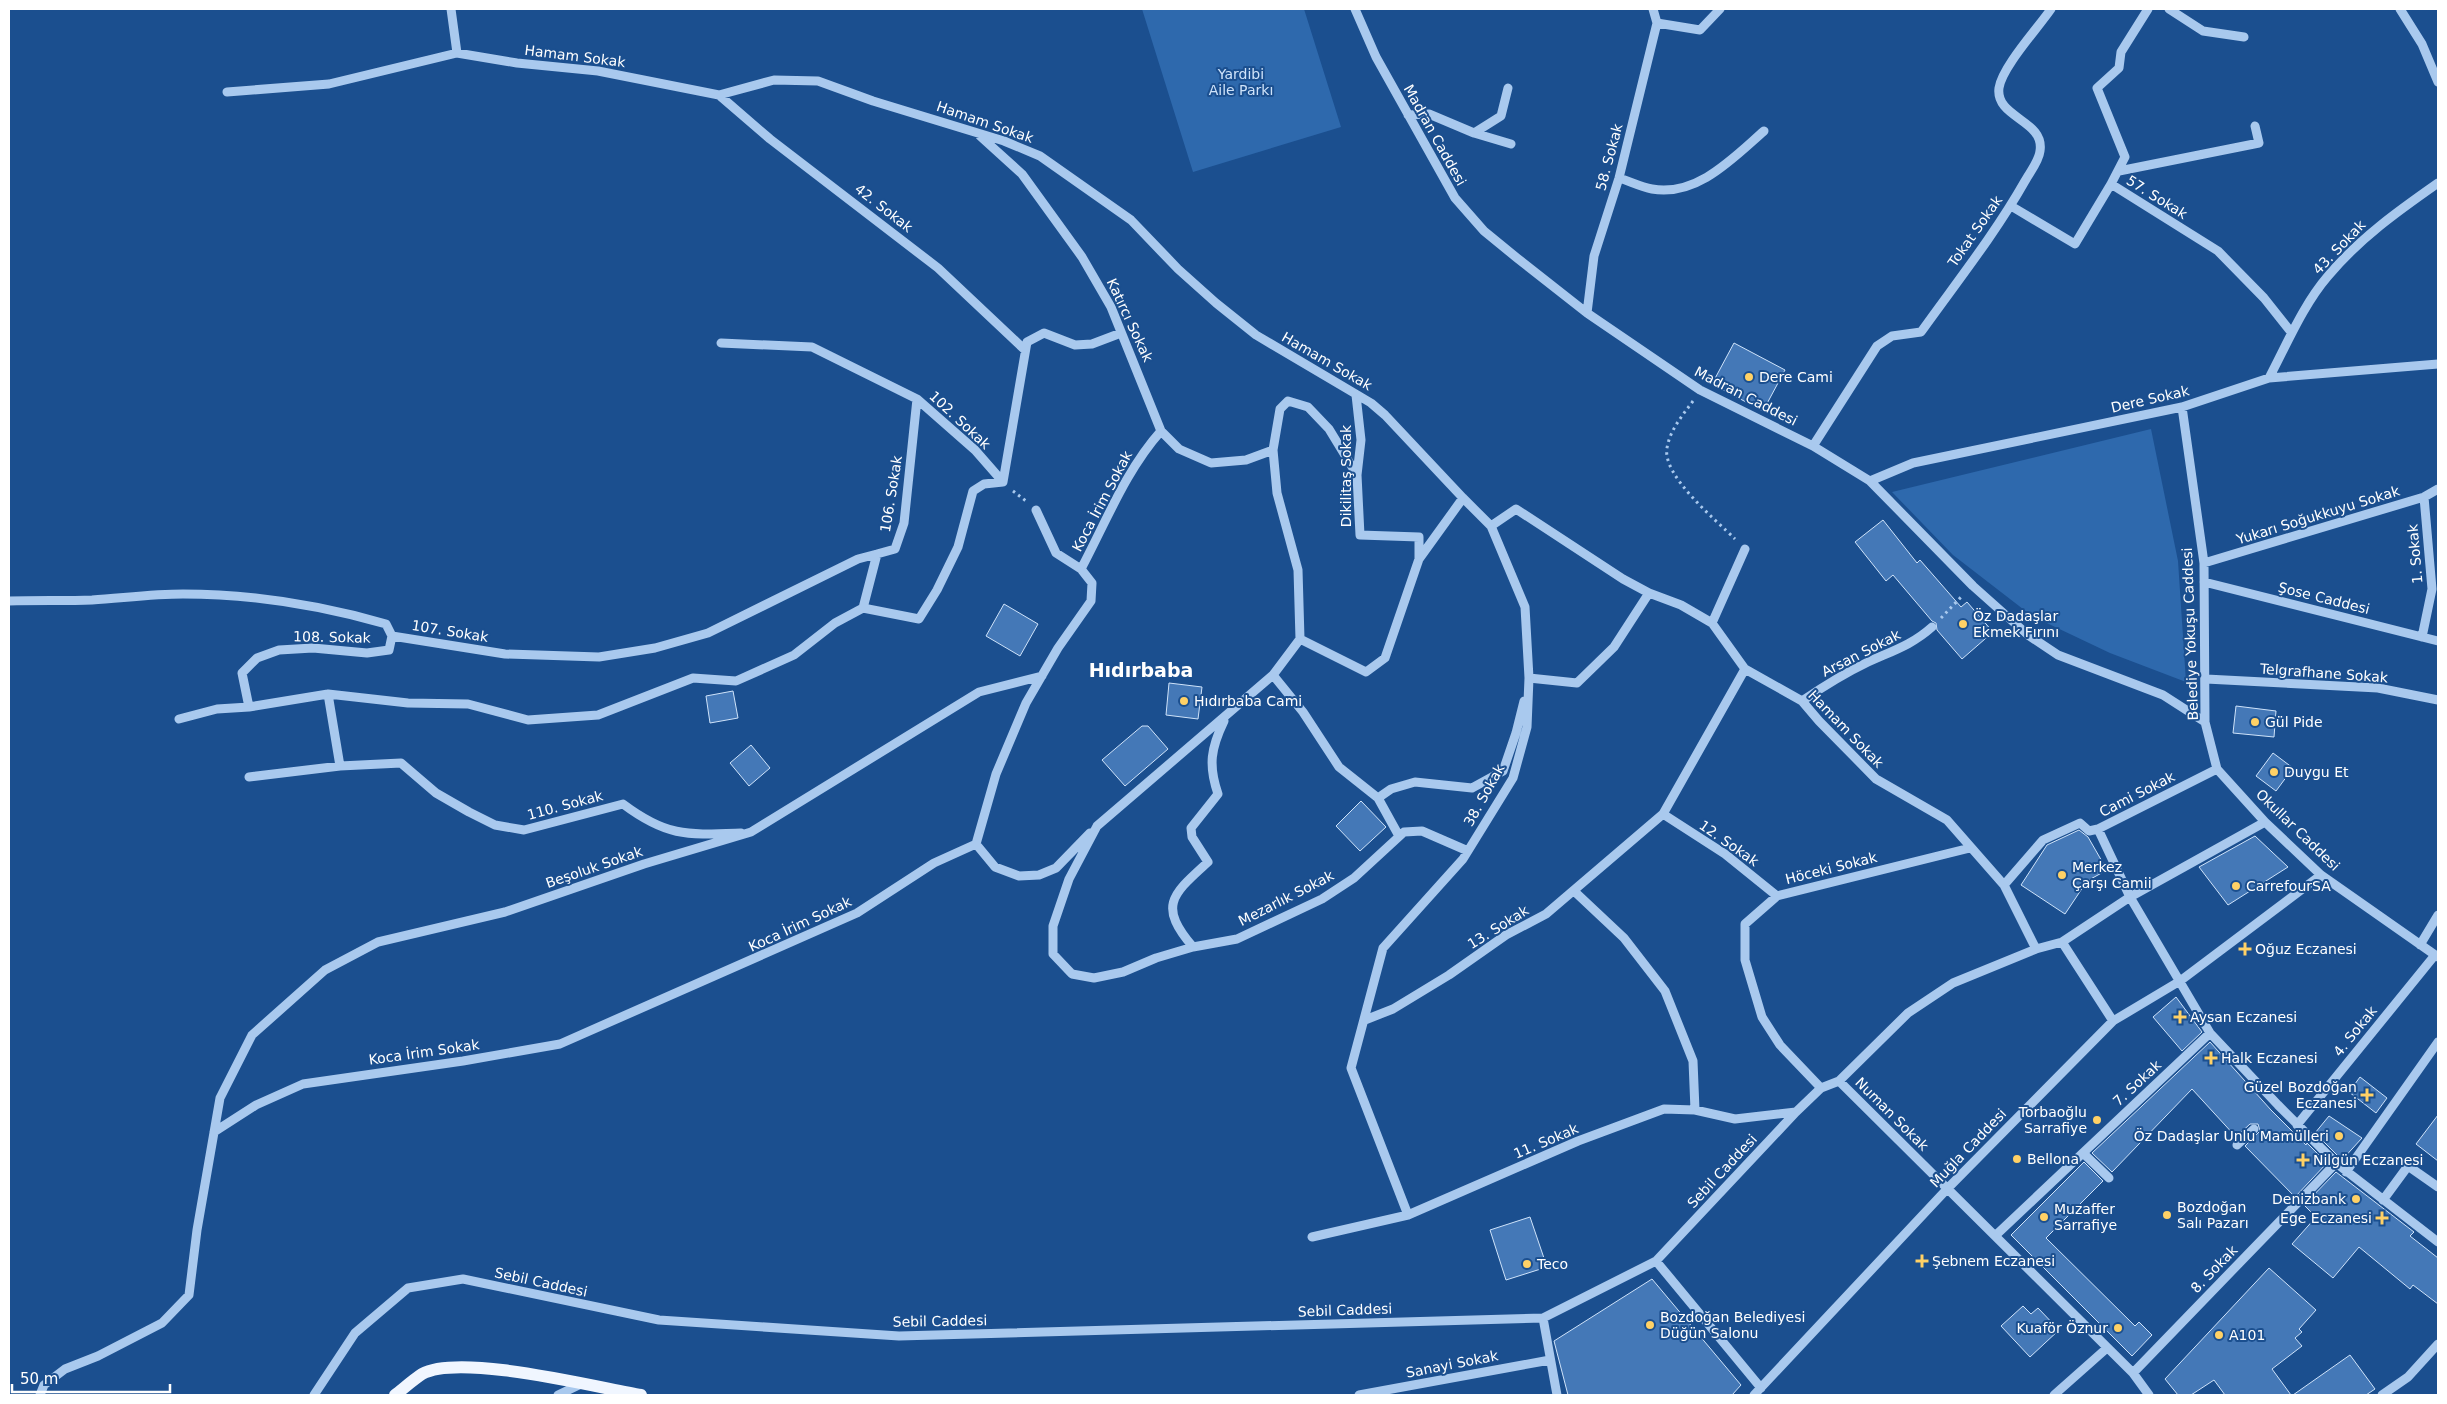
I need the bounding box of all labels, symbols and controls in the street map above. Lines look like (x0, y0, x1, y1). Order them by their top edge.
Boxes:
street label: Hamam Sokak (524, 42, 627, 70)
park label: Yardibi Aile Parkı (1209, 66, 1273, 98)
street label: Madran Caddesi (1401, 82, 1469, 188)
street label: Hamam Sokak (934, 98, 1036, 146)
street label: 58. Sokak (1592, 121, 1626, 192)
street label: 57. Sokak (2124, 172, 2191, 222)
street label: 42. Sokak (852, 181, 917, 236)
street label: Tokat Sokak (1944, 192, 2006, 270)
street label: 43. Sokak (2309, 216, 2369, 277)
street label: Katırcı Sokak (1104, 276, 1157, 365)
street label: Hamam Sokak (1279, 329, 1376, 394)
street label: Madran Caddesi (1692, 363, 1800, 429)
place label: Dere Cami (1759, 369, 1833, 385)
marker: Dere Cami (1743, 371, 1755, 383)
street label: Dere Sokak (2109, 382, 2192, 416)
street label: 102. Sokak (926, 388, 994, 453)
street label: Dikilitaş Sokak (1338, 424, 1354, 527)
street label: Koca İrim Sokak (1068, 447, 1136, 554)
street label: 106. Sokak (877, 454, 905, 534)
street label: Yukarı Soğukkuyu Sokak (2233, 482, 2402, 548)
street label: 1. Sokak (2404, 523, 2426, 584)
street label: Belediye Yokuşu Caddesi (2179, 547, 2201, 721)
street label: Şose Caddesi (2277, 579, 2371, 617)
place label: Öz Dadaşlar Ekmek Fırını (1973, 607, 2059, 640)
street label: 107. Sokak (410, 617, 490, 645)
marker: Öz Dadaşlar Ekmek Fırını (1957, 618, 1969, 630)
street label: Arsan Sokak (1819, 626, 1904, 680)
street label: 108. Sokak (293, 628, 372, 646)
district label: Hıdırbaba (1089, 659, 1193, 681)
street label: Telgrafhane Sokak (2258, 660, 2389, 686)
street label: Hamam Sokak (1805, 687, 1888, 772)
place label: Hıdırbaba Cami (1194, 693, 1302, 709)
marker: Hıdırbaba Cami (1178, 695, 1190, 707)
place label: Gül Pide (2265, 714, 2323, 730)
marker: Gül Pide (2249, 716, 2261, 728)
street label: 38. Sokak (1460, 760, 1508, 829)
place label: Duygu Et (2284, 764, 2349, 780)
marker: Duygu Et (2268, 766, 2280, 778)
street label: Cami Sokak (2097, 768, 2178, 820)
street label: Okullar Caddesi (2253, 786, 2343, 874)
street label: 110. Sokak (525, 787, 605, 823)
street label: 12. Sokak (1696, 817, 1762, 870)
street label: Beşoluk Sokak (543, 843, 645, 891)
street label: Höceki Sokak (1784, 849, 1879, 887)
place label: Merkez Çarşı Camii (2072, 859, 2152, 891)
street label: Mezarlık Sokak (1236, 867, 1337, 929)
marker: Merkez Çarşı Camii (2056, 869, 2068, 881)
place label: CarrefourSA (2246, 878, 2331, 894)
marker: CarrefourSA (2230, 880, 2242, 892)
street label: Koca İrim Sokak (746, 892, 855, 955)
street label: 13. Sokak (1465, 902, 1532, 952)
place label: Oğuz Eczanesi (2255, 941, 2357, 957)
marker: Oğuz Eczanesi (2239, 943, 2251, 955)
street label: 4. Sokak (2330, 1002, 2381, 1059)
place label: Aysan Eczanesi (2190, 1009, 2297, 1025)
marker: Aysan Eczanesi (2174, 1011, 2186, 1023)
street label: Koca İrim Sokak (367, 1035, 481, 1068)
place label: Halk Eczanesi (2221, 1050, 2318, 1066)
marker: Halk Eczanesi (2205, 1052, 2217, 1064)
street label: 7. Sokak (2110, 1056, 2165, 1109)
street label: Numan Sokak (1852, 1074, 1933, 1155)
place label: Güzel Bozdoğan Eczanesi (2244, 1079, 2357, 1111)
marker: Güzel Bozdoğan Eczanesi (2361, 1089, 2373, 1101)
place label: Torbaoğlu Sarrafiye (2018, 1104, 2087, 1136)
street label: Muğla Caddesi (1927, 1106, 2009, 1190)
marker: Torbaoğlu Sarrafiye (2091, 1114, 2103, 1126)
street label: 11. Sokak (1511, 1120, 1582, 1162)
place label: Öz Dadaşlar Unlu Mamülleri (2134, 1127, 2329, 1144)
marker: Öz Dadaşlar Unlu Mamülleri (2333, 1130, 2345, 1142)
street label: Sebil Caddesi (1684, 1131, 1760, 1211)
place label: Bellona (2027, 1151, 2079, 1167)
place label: Nilgün Eczanesi (2313, 1152, 2423, 1168)
marker: Bellona (2011, 1153, 2023, 1165)
marker: Nilgün Eczanesi (2297, 1154, 2309, 1166)
place label: Denizbank (2272, 1191, 2347, 1207)
marker: Denizbank (2350, 1193, 2362, 1205)
place label: Bozdoğan Salı Pazarı (2177, 1199, 2249, 1231)
place label: Muzaffer Sarrafiye (2054, 1201, 2117, 1233)
marker: Bozdoğan Salı Pazarı (2161, 1209, 2173, 1221)
place label: Ege Eczanesi (2280, 1210, 2372, 1226)
marker: Muzaffer Sarrafiye (2038, 1211, 2050, 1223)
marker: Ege Eczanesi (2376, 1212, 2388, 1224)
street label: 8. Sokak (2187, 1241, 2241, 1296)
place label: Şebnem Eczanesi (1932, 1253, 2055, 1269)
marker: Şebnem Eczanesi (1916, 1255, 1928, 1267)
place label: Teco (1536, 1256, 1568, 1272)
marker: Teco (1521, 1258, 1533, 1270)
street label: Sebil Caddesi (493, 1264, 589, 1300)
street label: Sebil Caddesi (1297, 1300, 1393, 1320)
place label: Bozdoğan Belediyesi Düğün Salonu (1660, 1309, 1805, 1341)
street label: Sebil Caddesi (893, 1312, 987, 1330)
marker: Bozdoğan Belediyesi Düğün Salonu (1644, 1319, 1656, 1331)
place label: Kuaför Öznur (2016, 1319, 2108, 1336)
marker: Kuaför Öznur (2112, 1322, 2124, 1334)
place label: A101 (2229, 1327, 2265, 1343)
marker: A101 (2213, 1329, 2225, 1341)
street label: Sanayi Sokak (1405, 1347, 1500, 1381)
scale bar (12, 1362, 170, 1394)
text: 50 m (20, 1370, 58, 1388)

